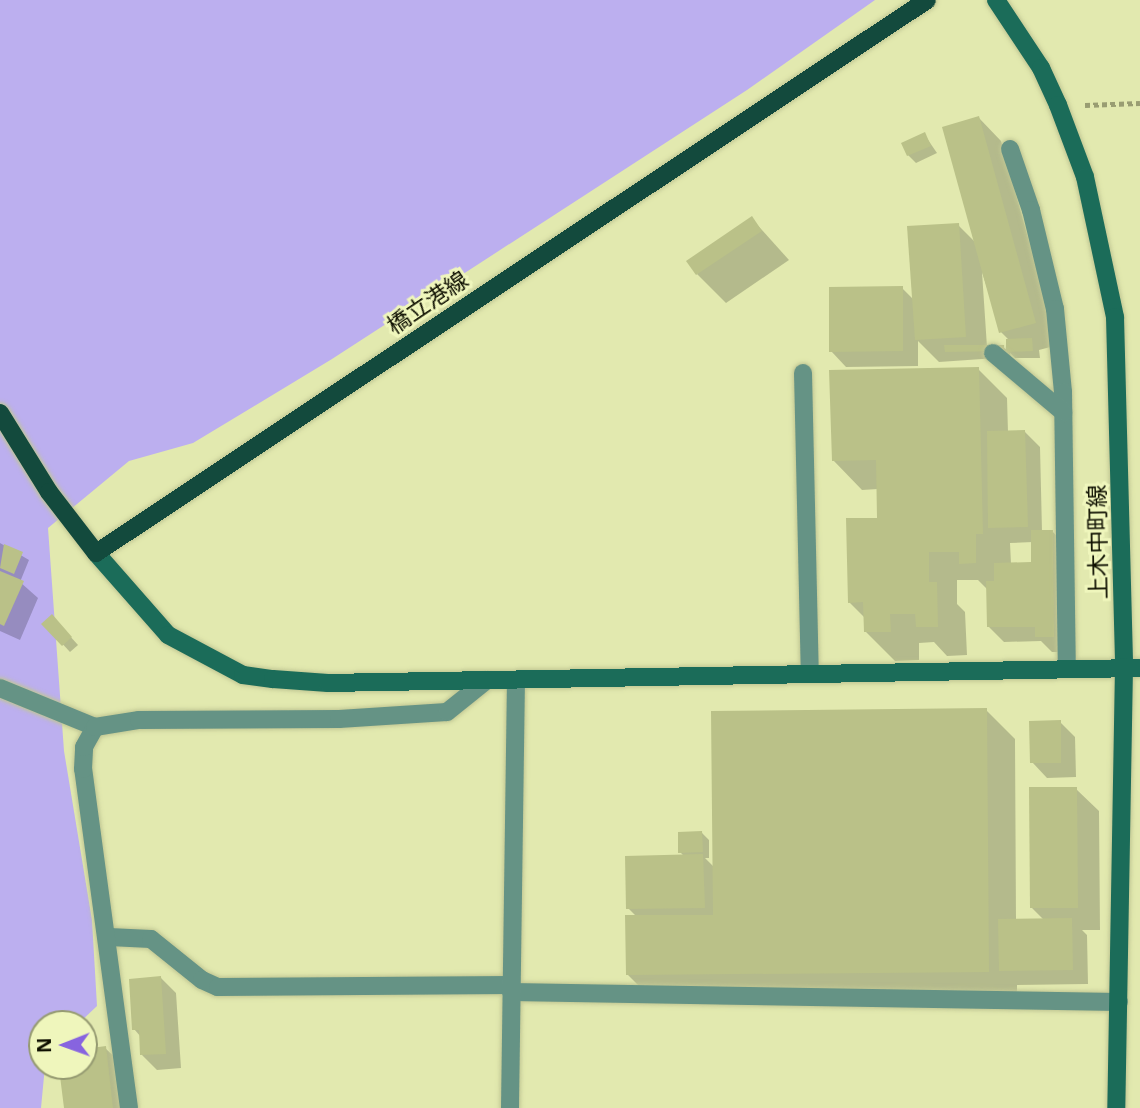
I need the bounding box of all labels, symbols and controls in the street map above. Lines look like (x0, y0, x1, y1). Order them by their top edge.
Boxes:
street label: 橋立港線 (381, 265, 473, 339)
street label: 上木中町線 (1082, 484, 1112, 600)
north arrow (28, 1010, 98, 1080)
text: N (31, 1037, 57, 1053)

